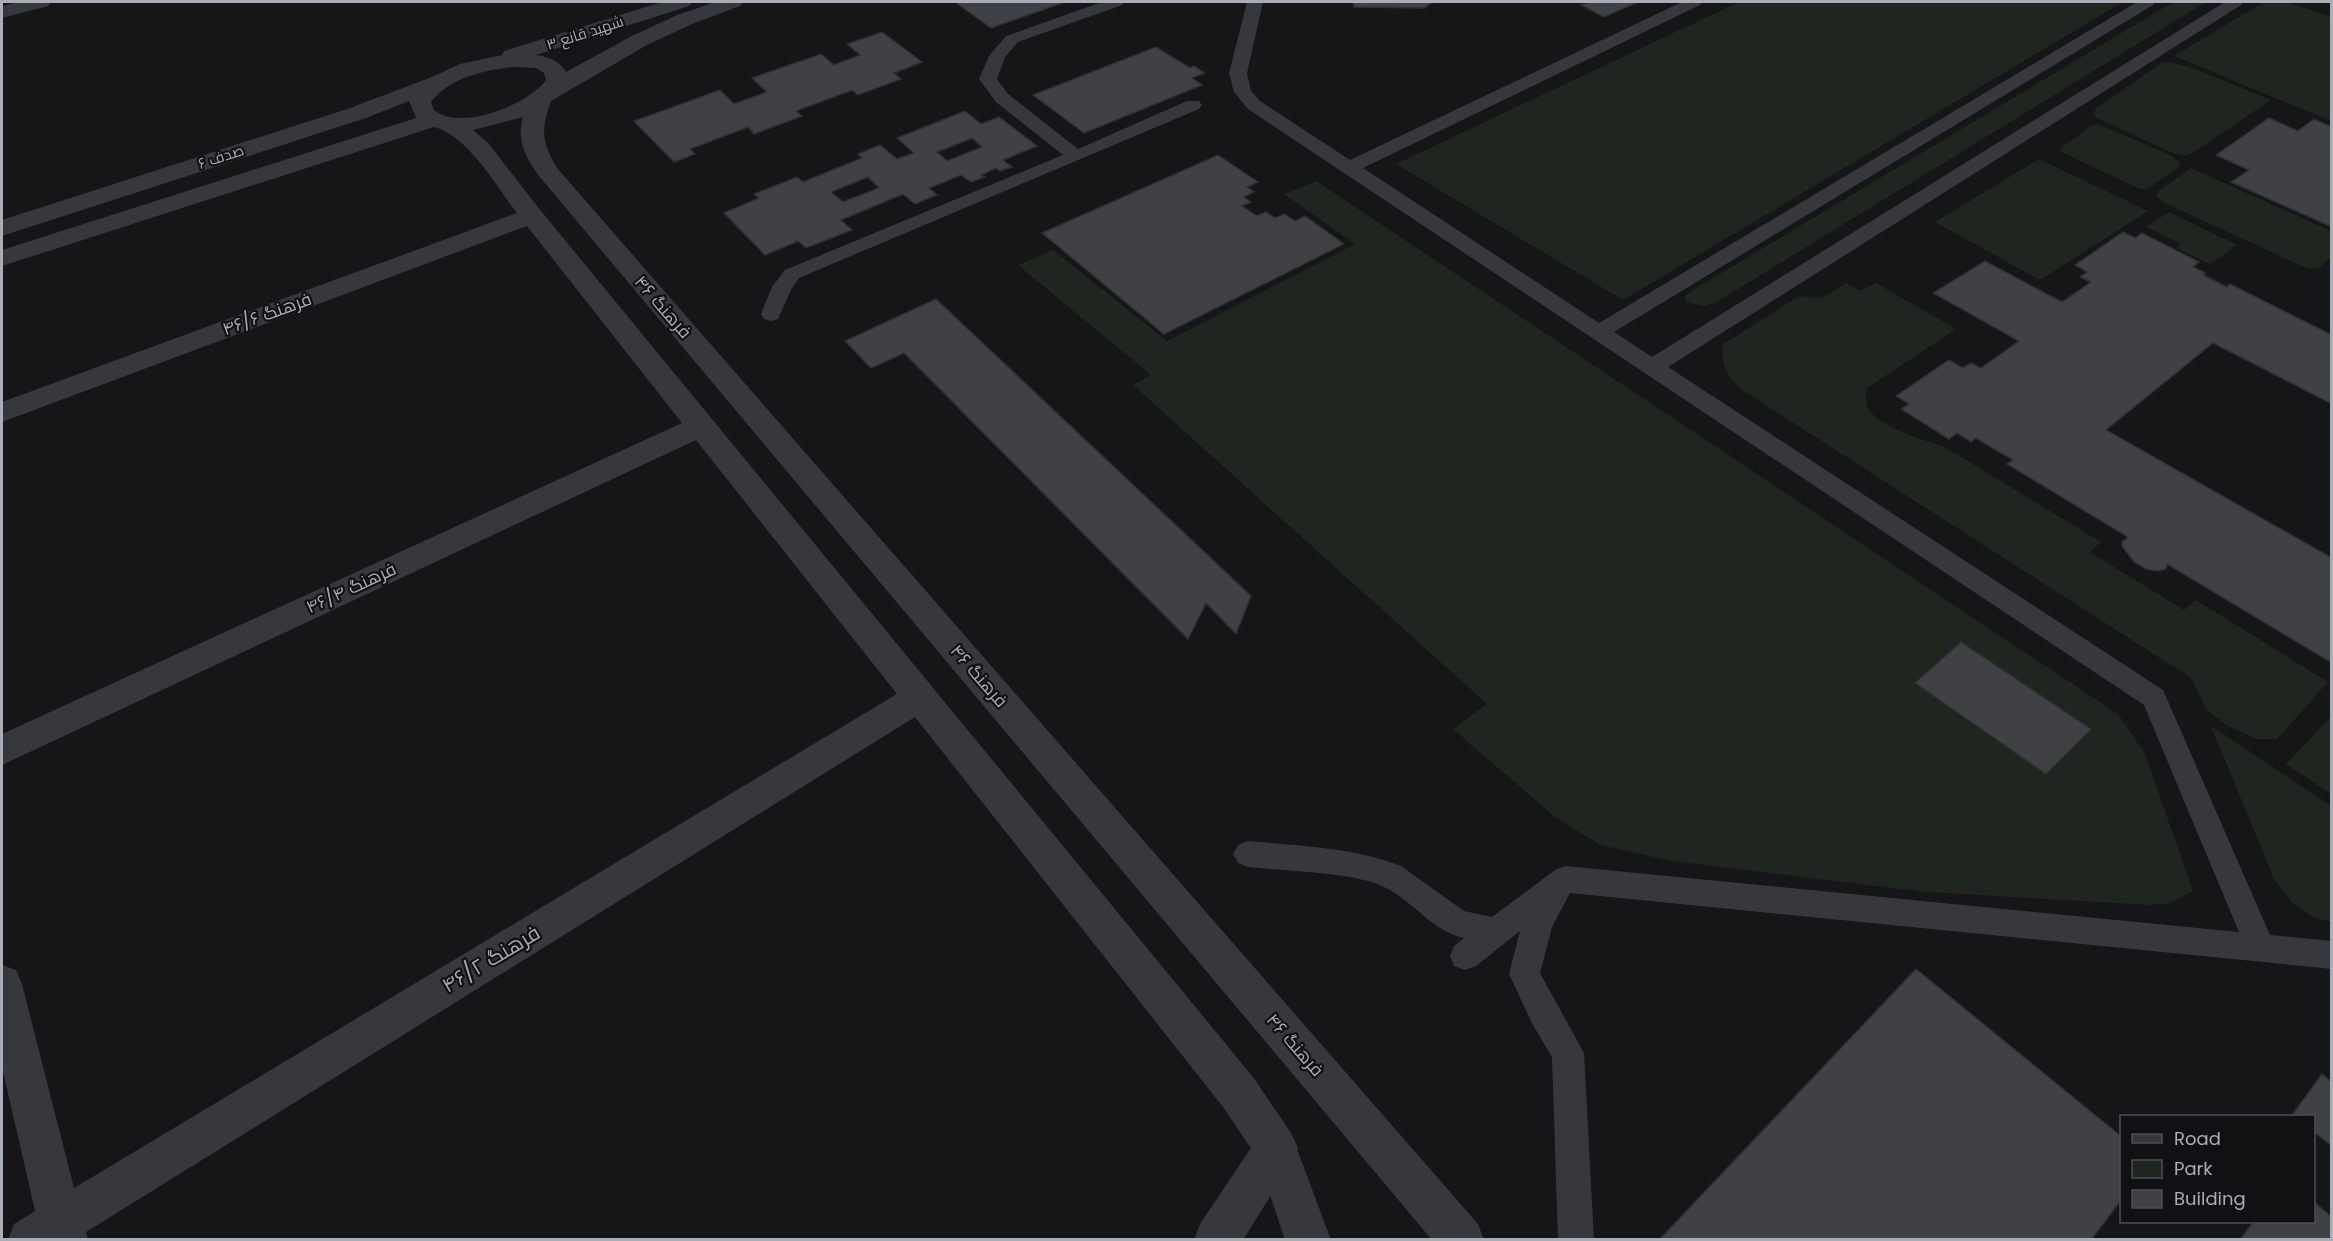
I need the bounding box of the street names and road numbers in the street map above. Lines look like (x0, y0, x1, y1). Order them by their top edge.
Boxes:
street label: شهید قانع ۳ (544, 10, 626, 56)
street label: صدف ۶ (195, 139, 246, 174)
street label: فرهنگ ۴۶ (629, 270, 698, 344)
street label: فرهنگ ۴۶/۶ (219, 286, 315, 341)
street label: فرهنگ ۴۶/۴ (302, 556, 400, 619)
street label: فرهنگ ۴۶ (945, 639, 1014, 713)
street label: فرهنگ ۴۶/۲ (436, 918, 545, 999)
street label: فرهنگ ۴۶ (1261, 1008, 1330, 1082)

